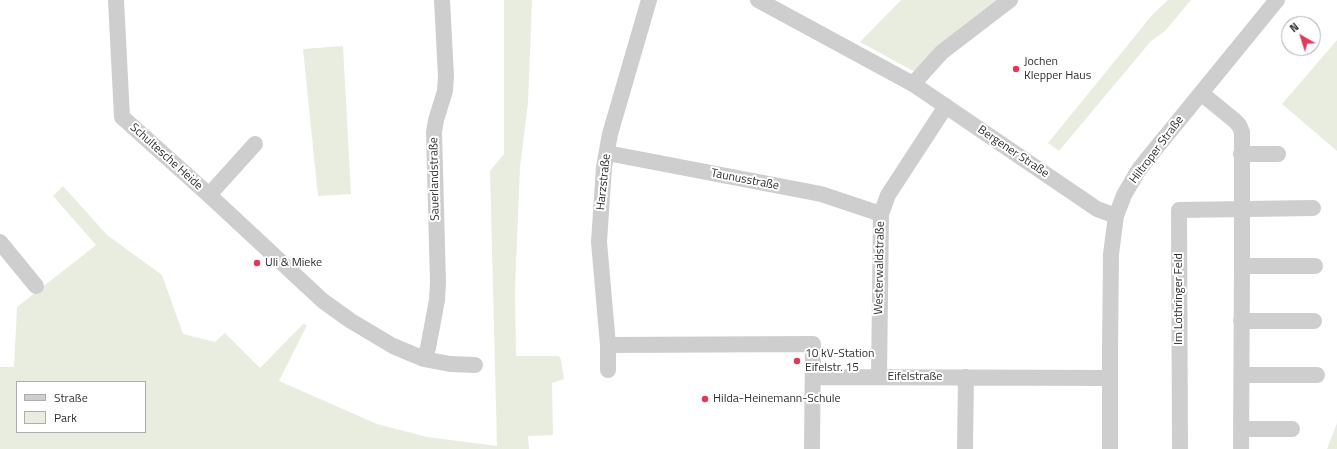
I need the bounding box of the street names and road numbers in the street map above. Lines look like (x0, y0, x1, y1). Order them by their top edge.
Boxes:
street label: Hiltroper Straße (1127, 113, 1187, 187)
street label: Schultesche Heide (127, 121, 205, 193)
street label: Bergener Straße (975, 123, 1051, 181)
street label: Sauerlandstraße (427, 137, 443, 221)
street label: Harzstraße (594, 153, 614, 211)
street label: Taunusstraße (710, 166, 780, 194)
street label: Westerwaldstraße (872, 221, 888, 315)
street label: Im Lothringer Feld (1172, 253, 1186, 345)
street label: Eifelstraße (888, 370, 942, 384)

